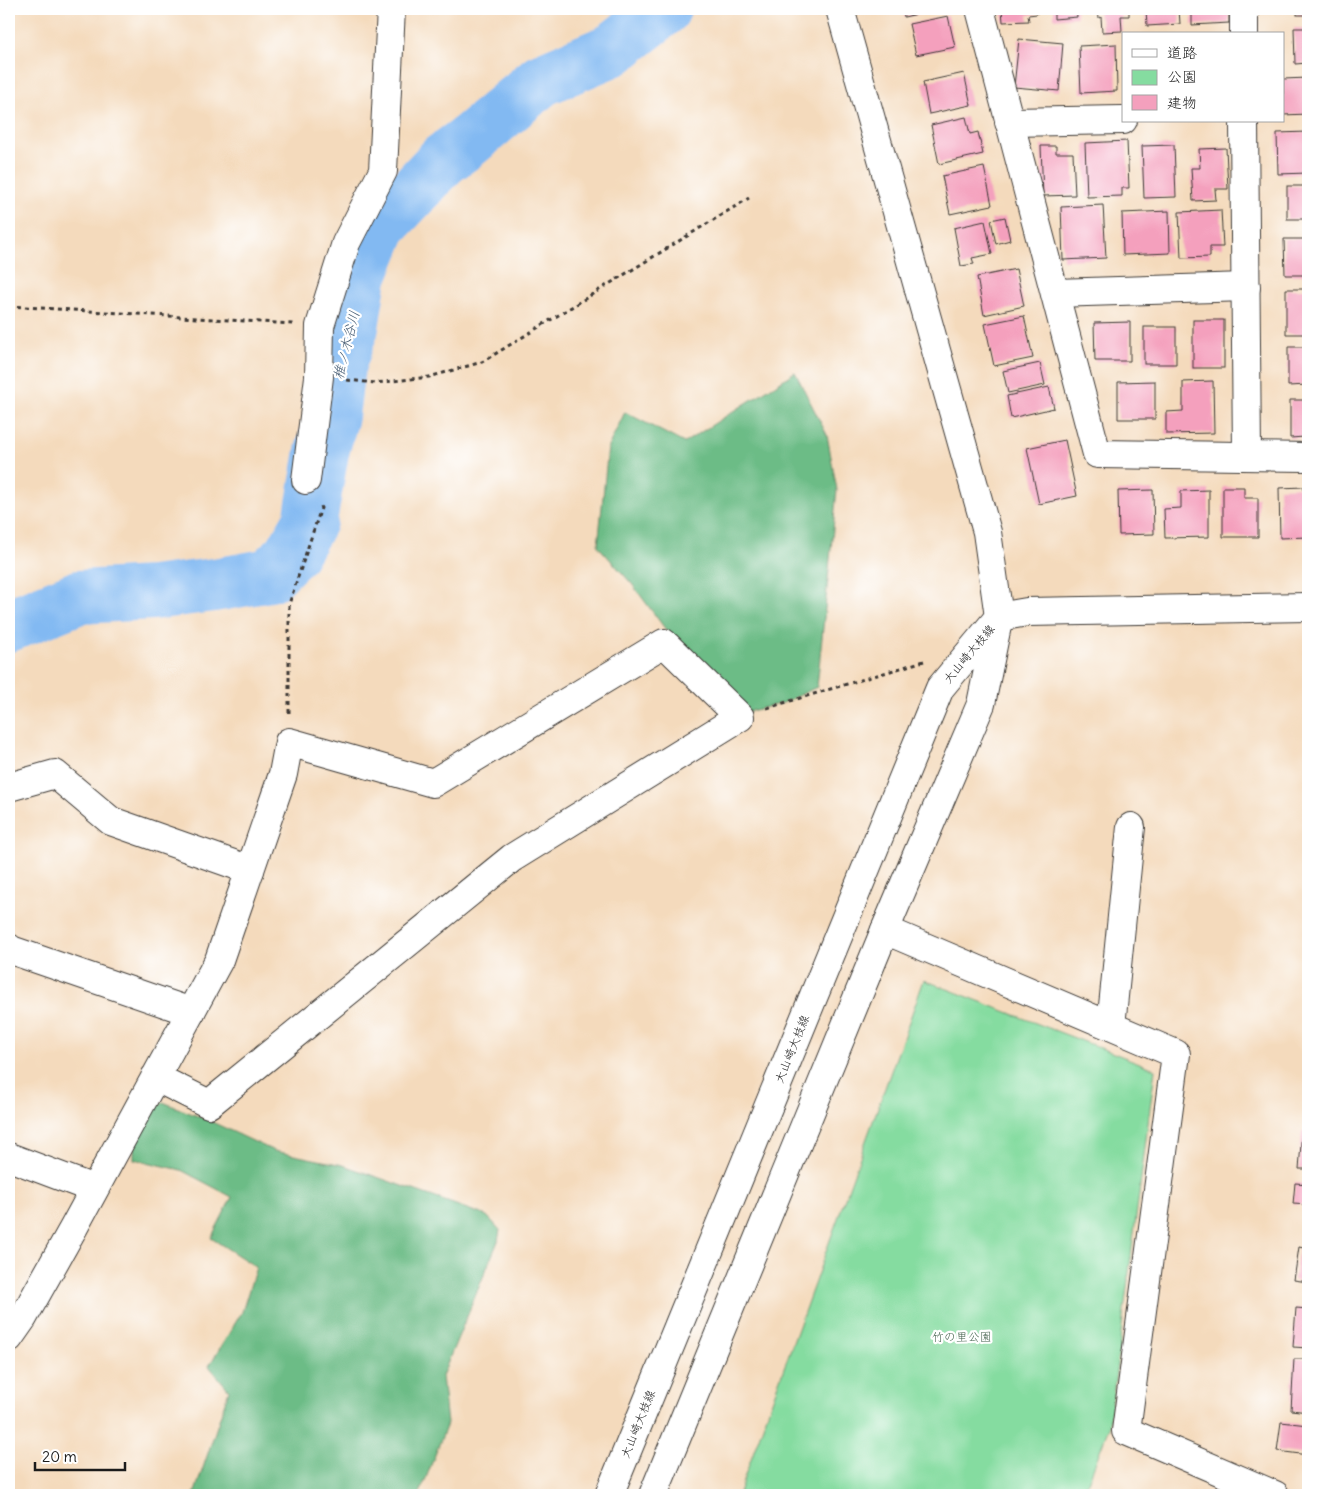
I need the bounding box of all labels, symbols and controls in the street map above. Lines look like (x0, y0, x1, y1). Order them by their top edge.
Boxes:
legend (1122, 32, 1284, 122)
text: 道路 (1167, 43, 1197, 62)
text: 公園 (1167, 67, 1197, 86)
text: 建物 (1167, 93, 1197, 112)
water label: 椎ノ木谷川 (329, 309, 363, 381)
street label: 大山崎大枝線 (940, 621, 998, 686)
street label: 大山崎大枝線 (771, 1013, 812, 1085)
park label: 竹の里公園 (932, 1329, 992, 1344)
street label: 大山崎大枝線 (617, 1388, 658, 1460)
scale bar (35, 1439, 125, 1471)
text: 20 m (42, 1447, 77, 1466)

